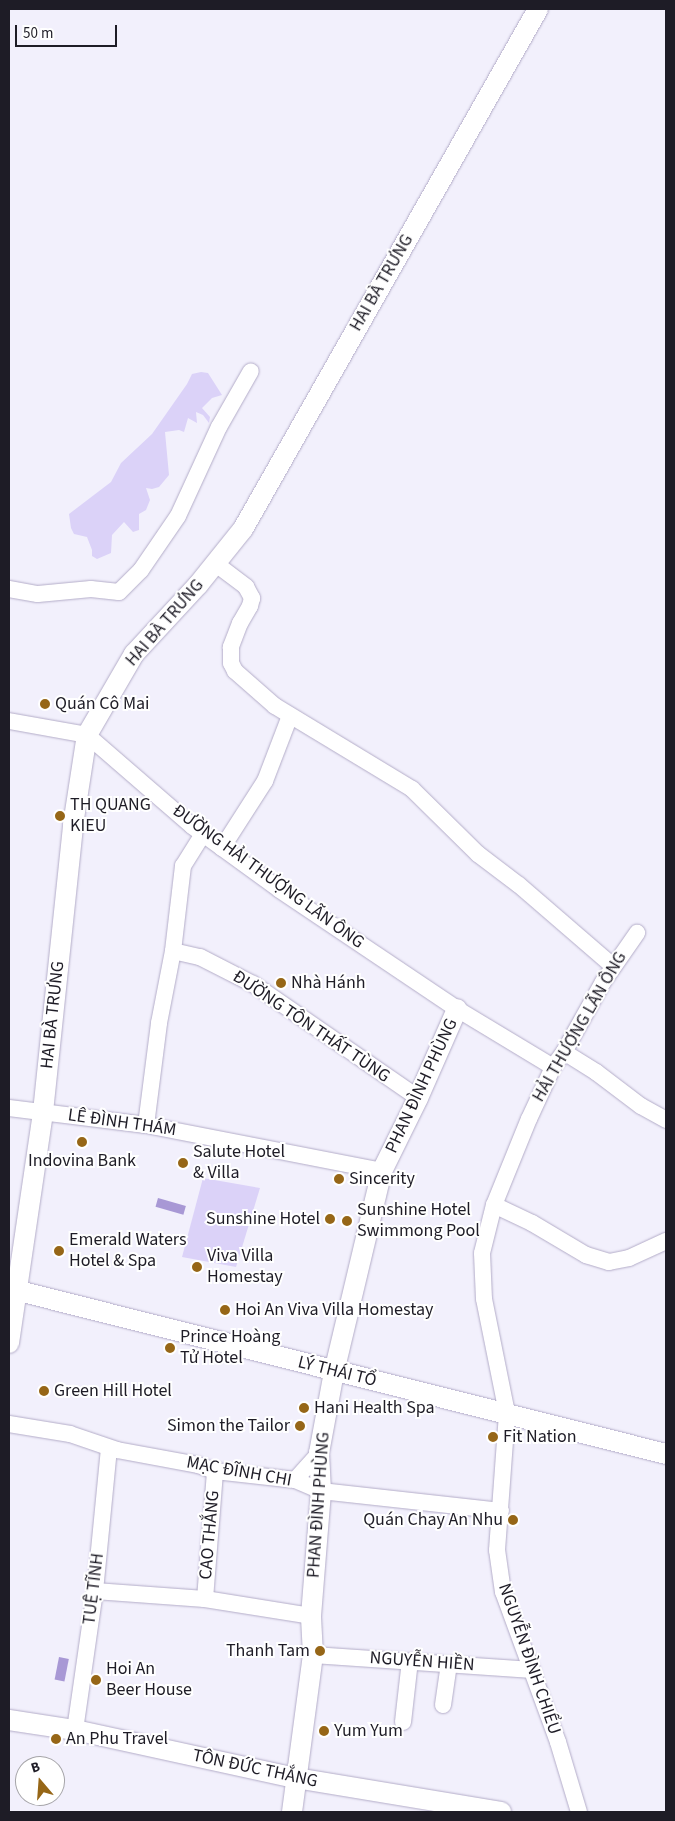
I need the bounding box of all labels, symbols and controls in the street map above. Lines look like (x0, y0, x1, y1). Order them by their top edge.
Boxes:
scale bar (18, 15, 120, 47)
text: 50 m (23, 23, 53, 44)
street label: HAI BÀ TRƯNG (346, 231, 418, 335)
street label: HAI BÀ TRƯNG (121, 575, 209, 671)
place label: Quán Cô Mai (55, 693, 149, 715)
marker: Quán Cô Mai (39, 698, 51, 710)
place label: TH QUANG KIEU (70, 795, 151, 838)
street label: ĐƯỜNG HẢI THƯỢNG LÃN ÔNG (168, 800, 368, 954)
marker: TH QUANG KIEU (54, 810, 66, 822)
street label: HẢI THƯỢNG LÃN ÔNG (528, 948, 632, 1106)
street label: HAI BÀ TRƯNG (37, 960, 69, 1070)
street label: ĐƯỜNG TÔN THẤT TÙNG (228, 966, 394, 1088)
place label: Nhà Hánh (291, 972, 366, 994)
marker: Nhà Hánh (275, 977, 287, 989)
street label: PHAN ĐÌNH PHÙNG (381, 1015, 463, 1157)
street label: LÊ ĐÌNH THÁM (66, 1105, 178, 1141)
marker: Indovina Bank (76, 1136, 88, 1148)
place label: Salute Hotel & Villa (193, 1142, 285, 1184)
place label: Indovina Bank (28, 1150, 136, 1172)
marker: Salute Hotel & Villa (177, 1157, 189, 1169)
place label: Sincerity (349, 1168, 415, 1190)
marker: Sincerity (333, 1173, 345, 1185)
place label: Sunshine Hotel Swimmong Pool (357, 1200, 480, 1242)
place label: Sunshine Hotel (206, 1208, 320, 1230)
marker: Sunshine Hotel (324, 1213, 336, 1225)
marker: Sunshine Hotel Swimmong Pool (341, 1215, 353, 1227)
place label: Emerald Waters Hotel & Spa (69, 1230, 187, 1272)
marker: Emerald Waters Hotel & Spa (53, 1245, 65, 1257)
place label: Viva Villa Homestay (207, 1246, 283, 1288)
marker: Viva Villa Homestay (191, 1261, 203, 1273)
place label: Hoi An Viva Villa Homestay (235, 1299, 433, 1321)
marker: Hoi An Viva Villa Homestay (219, 1304, 231, 1316)
place label: Prince Hoàng Tử Hotel (180, 1327, 280, 1370)
marker: Prince Hoàng Tử Hotel (164, 1342, 176, 1354)
street label: LÝ THÁI TỔ (295, 1352, 379, 1392)
place label: Green Hill Hotel (54, 1380, 172, 1402)
marker: Green Hill Hotel (38, 1385, 50, 1397)
place label: Hani Health Spa (314, 1397, 435, 1419)
marker: Hani Health Spa (298, 1402, 310, 1414)
place label: Simon the Tailor (167, 1415, 290, 1437)
marker: Simon the Tailor (294, 1420, 306, 1432)
place label: Fit Nation (503, 1426, 577, 1448)
street label: PHAN ĐÌNH PHÙNG (303, 1431, 335, 1579)
marker: Fit Nation (487, 1431, 499, 1443)
street label: MẠC ĐĨNH CHI (185, 1452, 293, 1492)
street label: CAO THẮNG (195, 1490, 225, 1580)
place label: Quán Chay An Nhu (363, 1509, 503, 1531)
marker: Quán Chay An Nhu (507, 1514, 519, 1526)
street label: TUỆ TĨNH (79, 1552, 109, 1626)
street label: NGUYỄN ĐÌNH CHIỂU (493, 1581, 565, 1737)
place label: Thanh Tam (226, 1640, 310, 1662)
marker: Thanh Tam (314, 1645, 326, 1657)
street label: NGUYỄN HIỀN (369, 1648, 475, 1676)
place label: Hoi An Beer House (106, 1659, 192, 1702)
marker: Hoi An Beer House (90, 1674, 102, 1686)
place label: Yum Yum (334, 1720, 403, 1742)
marker: Yum Yum (318, 1725, 330, 1737)
place label: An Phu Travel (66, 1728, 168, 1750)
marker: An Phu Travel (50, 1733, 62, 1745)
street label: TÔN ĐỨC THẮNG (190, 1745, 320, 1793)
north arrow (15, 1756, 65, 1806)
text: B (29, 1757, 43, 1779)

